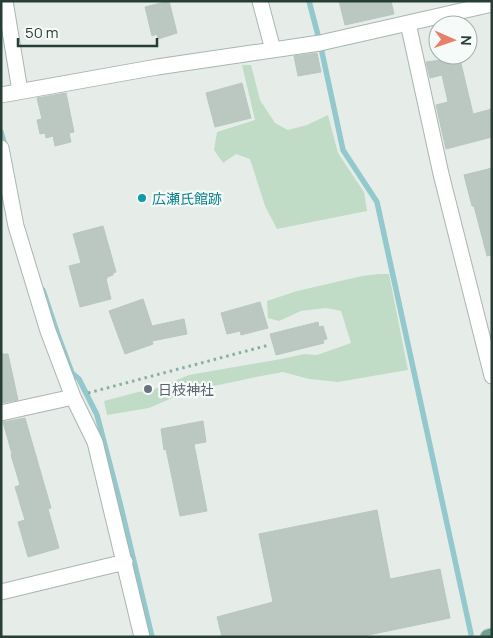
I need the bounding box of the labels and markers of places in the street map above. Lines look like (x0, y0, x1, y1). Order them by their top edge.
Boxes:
place label: 広瀬氏館跡 (152, 189, 222, 208)
marker: 広瀬氏館跡 (136, 192, 148, 204)
place label: 日枝神社 (158, 380, 214, 399)
marker: 日枝神社 (142, 383, 154, 395)

